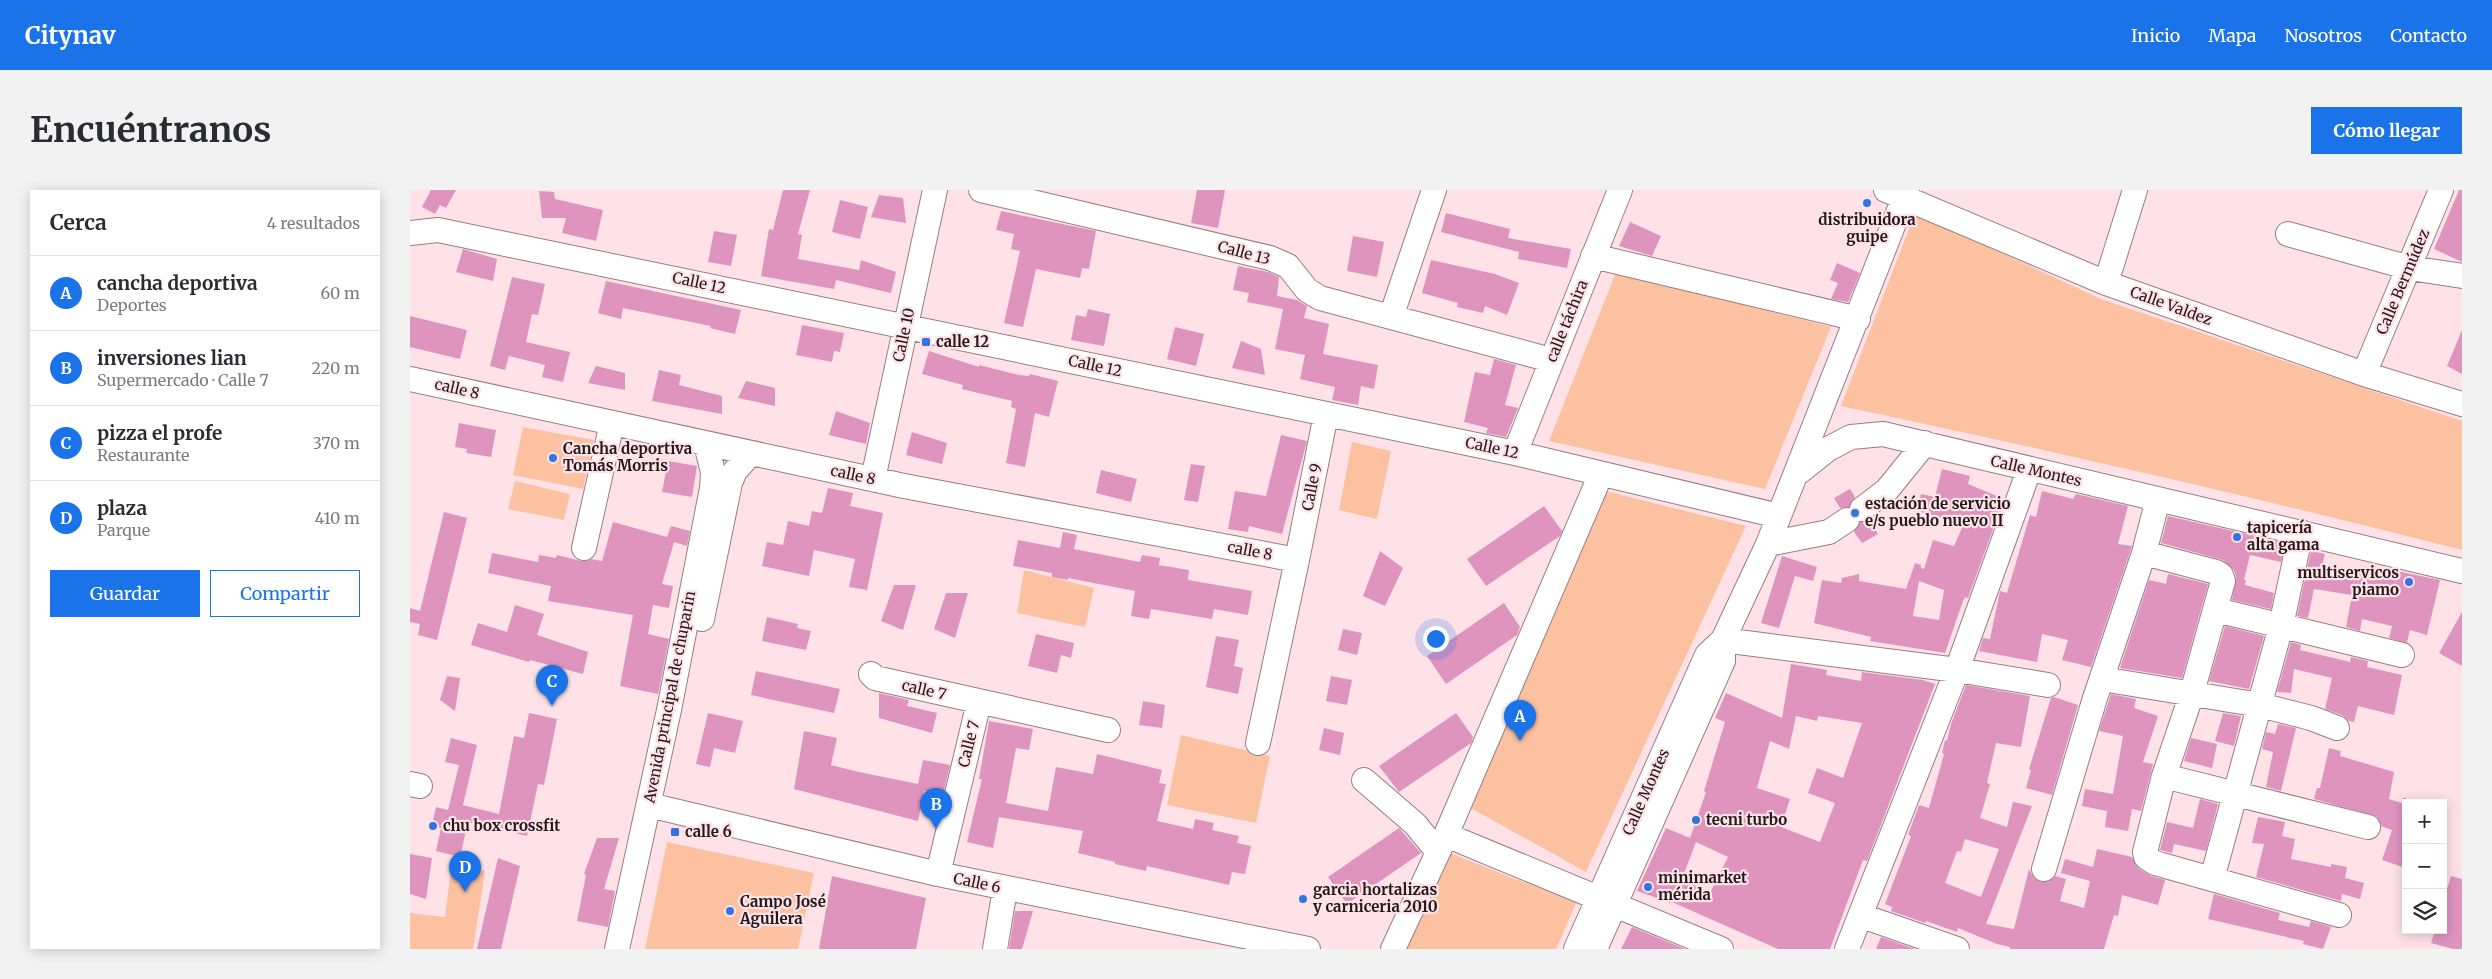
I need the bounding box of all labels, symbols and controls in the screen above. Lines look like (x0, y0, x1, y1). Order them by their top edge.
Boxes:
text: Citynav (25, 20, 116, 51)
text: Inicio (2131, 24, 2180, 47)
text: Mapa (2208, 24, 2257, 47)
text: Nosotros (2285, 24, 2362, 47)
text: Contacto (2390, 24, 2467, 47)
button: Cómo llegar (2311, 107, 2462, 154)
text: Encuéntranos (30, 108, 271, 152)
marker: distribuidora guipe (1861, 197, 1873, 209)
text: Cerca (50, 209, 107, 236)
place label: distribuidora guipe (1818, 210, 1916, 246)
text: 4 resultados (267, 213, 360, 233)
street label: Calle Bermúdez (2372, 226, 2433, 337)
street label: Calle 13 (1216, 236, 1273, 269)
street label: Calle 12 (671, 268, 728, 297)
text: cancha deportiva (97, 271, 258, 295)
street label: calle táchira (1541, 277, 1592, 365)
street label: Calle Valdez (2128, 282, 2215, 329)
text: A (60, 283, 72, 303)
text: 60 m (320, 283, 360, 303)
text: Deportes (97, 295, 167, 315)
street label: Calle 10 (889, 306, 918, 364)
place label: calle 12 (936, 332, 989, 351)
marker: calle 12 (920, 336, 932, 348)
text: inversiones lian (97, 346, 247, 370)
street label: Calle 12 (1067, 351, 1124, 380)
text: B (60, 358, 72, 378)
text: 220 m (312, 358, 360, 378)
text: Supermercado · Calle 7 (97, 370, 269, 390)
street label: calle 8 (433, 374, 481, 403)
text: pizza el profe (97, 421, 222, 445)
text: C (61, 433, 71, 453)
text: 370 m (313, 433, 360, 453)
street label: Calle 12 (1464, 433, 1521, 462)
place label: Cancha deportiva Tomás Morris (563, 439, 693, 475)
text: Restaurante (97, 445, 189, 465)
street label: Calle Montes (1989, 451, 2083, 490)
marker: Cancha deportiva Tomás Morris (547, 452, 559, 464)
street label: calle 8 (829, 461, 877, 489)
street label: Calle 9 (1298, 462, 1325, 512)
place label: estación de servicio e/s pueblo nuevo II (1865, 494, 2010, 530)
text: plaza (97, 496, 147, 520)
marker: estación de servicio e/s pueblo nuevo II (1849, 507, 1861, 519)
text: D (60, 508, 72, 528)
text: 410 m (315, 508, 360, 528)
place label: tapicería alta gama (2247, 518, 2320, 554)
text: Parque (97, 520, 150, 540)
marker: tapicería alta gama (2231, 531, 2243, 543)
street label: calle 8 (1226, 537, 1274, 564)
place label: multiservicos piamo (2297, 563, 2399, 599)
button: Guardar (50, 570, 200, 617)
button: Compartir (210, 570, 360, 617)
marker: multiservicos piamo (2403, 576, 2415, 588)
street label: Avenida principal de chuparin (639, 589, 699, 806)
your location (1423, 626, 1449, 652)
pin: C (536, 665, 568, 706)
street label: calle 7 (900, 675, 949, 704)
pin: A (1504, 700, 1536, 741)
street label: Calle 7 (954, 718, 984, 769)
street label: Calle Montes (1618, 746, 1673, 838)
pin: B (920, 788, 952, 829)
map controls (2402, 799, 2447, 934)
button: + (2402, 799, 2447, 844)
place label: tecni turbo (1706, 810, 1787, 829)
marker: tecni turbo (1690, 814, 1702, 826)
place label: chu box crossfit (443, 816, 560, 835)
marker: chu box crossfit (427, 820, 439, 832)
place label: calle 6 (685, 822, 732, 841)
marker: calle 6 (669, 826, 681, 838)
button: − (2402, 844, 2447, 889)
pin: D (449, 851, 481, 892)
street label: Calle 6 (952, 868, 1002, 897)
place label: minimarket mérida (1658, 868, 1747, 904)
place label: garcia hortalizas y carniceria 2010 (1313, 880, 1438, 916)
marker: minimarket mérida (1642, 881, 1654, 893)
button: layers (2402, 889, 2447, 934)
place label: Campo José Aguilera (739, 892, 826, 928)
marker: garcia hortalizas y carniceria 2010 (1297, 893, 1309, 905)
marker: Campo José Aguilera (724, 905, 736, 917)

